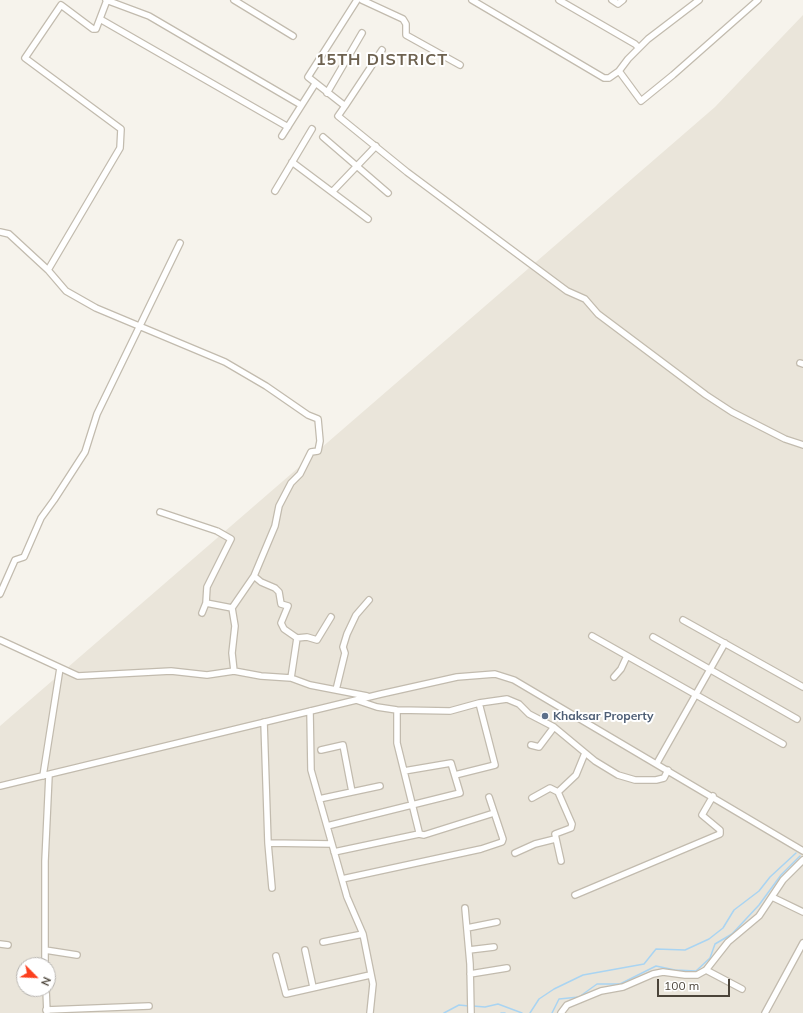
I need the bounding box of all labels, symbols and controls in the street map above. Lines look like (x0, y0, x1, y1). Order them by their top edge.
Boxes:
district label: 15TH DISTRICT (316, 50, 448, 70)
place label: Khaksar Property (553, 709, 653, 723)
marker: Khaksar Property (540, 711, 550, 721)
north arrow (16, 957, 56, 997)
scale bar (659, 971, 732, 997)
text: N (38, 975, 54, 988)
text: 100 m (664, 978, 699, 993)

